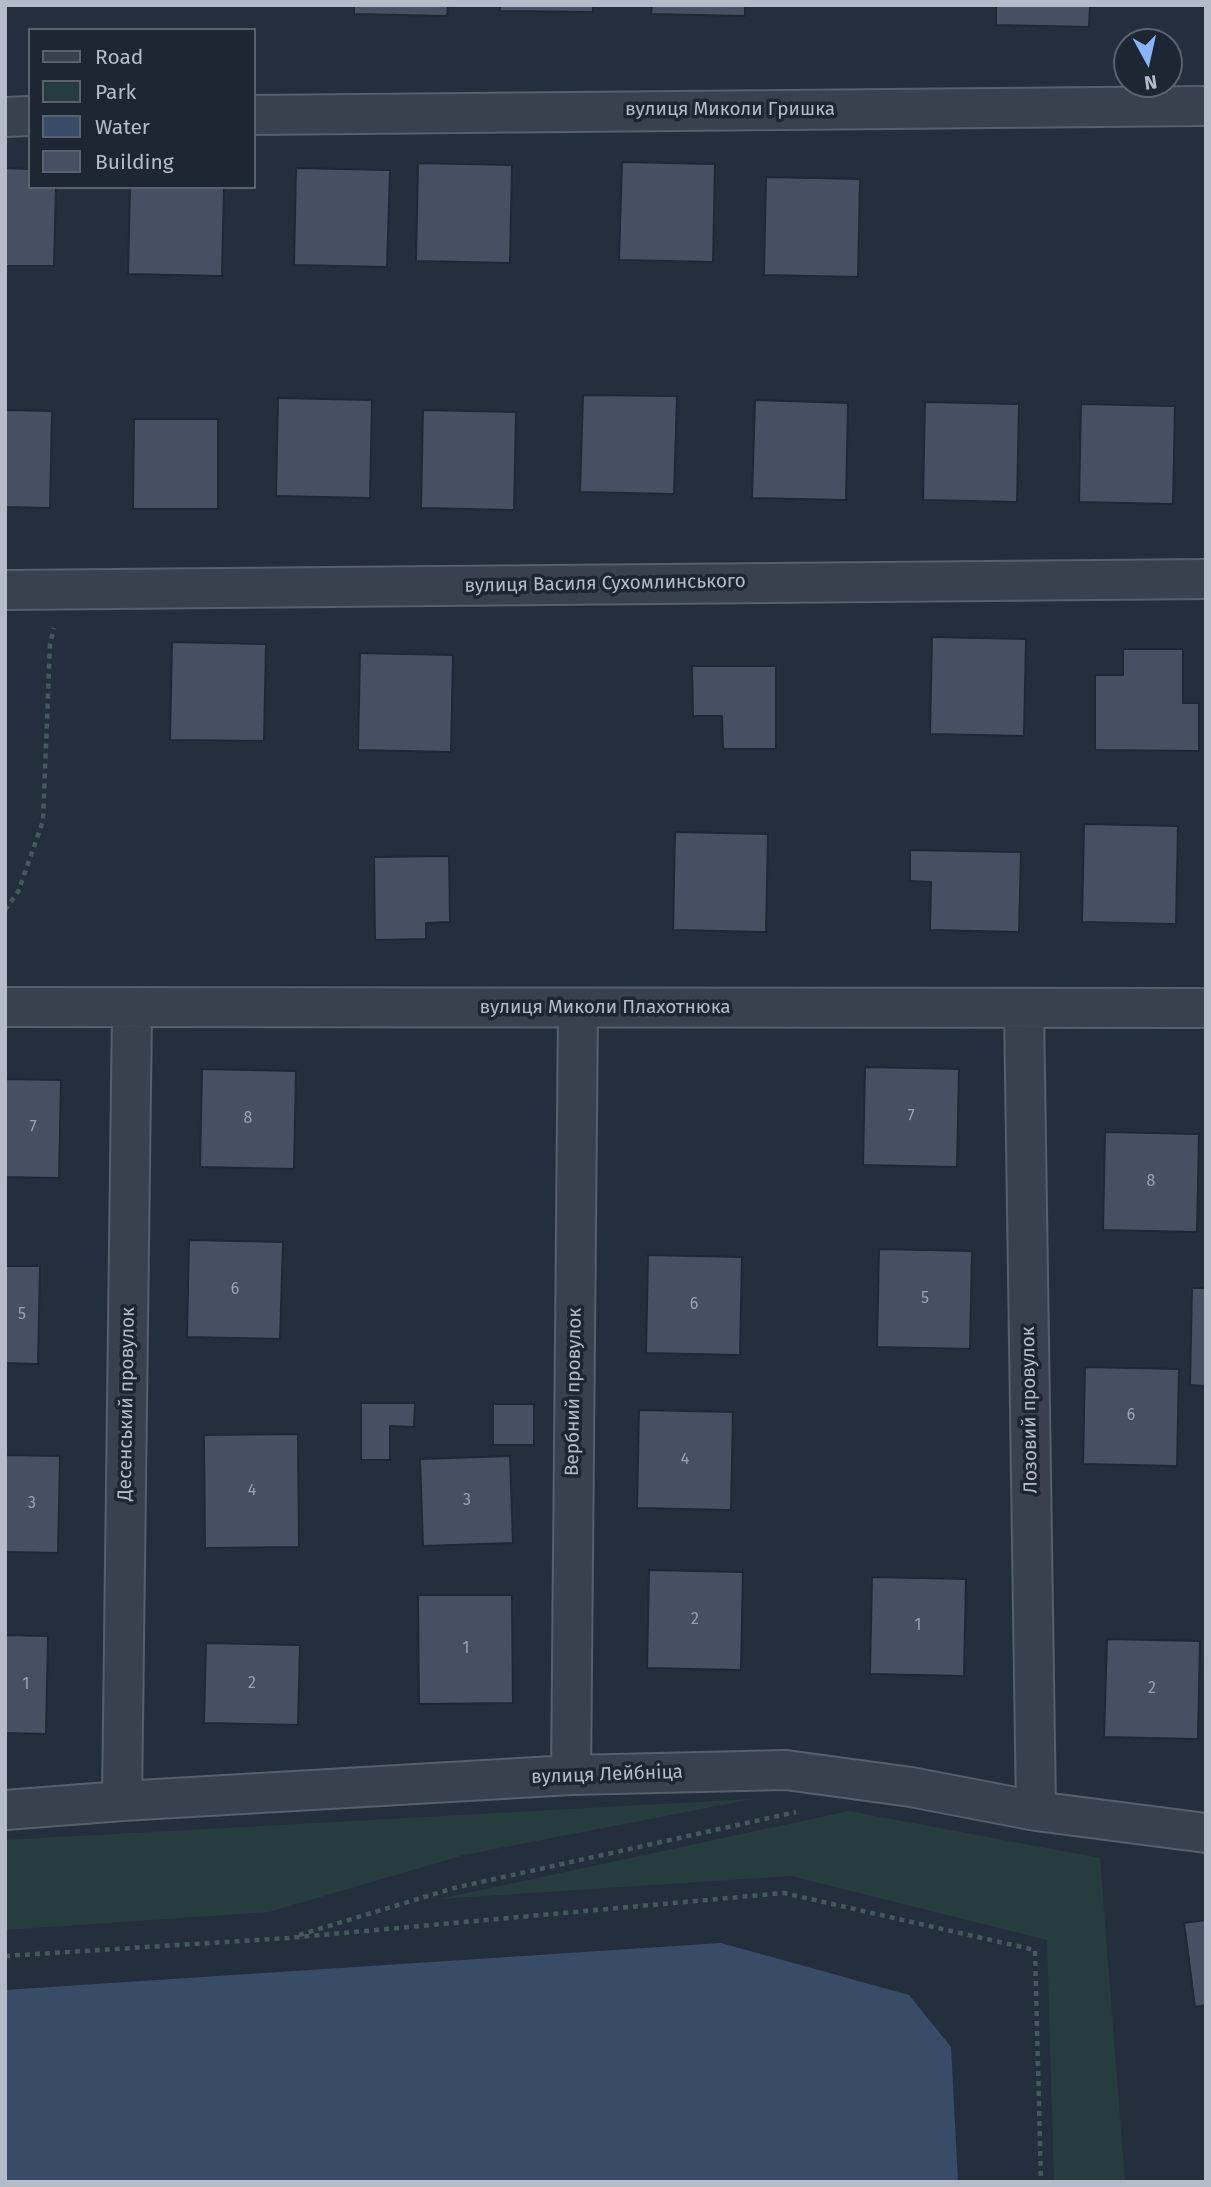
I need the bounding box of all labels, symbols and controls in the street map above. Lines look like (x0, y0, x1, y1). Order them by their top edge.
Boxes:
legend (28, 28, 256, 189)
north arrow (1113, 28, 1183, 98)
text: Road (95, 44, 143, 70)
text: N (1143, 70, 1159, 95)
text: Park (95, 79, 136, 105)
street label: вулиця Миколи Гришка (625, 99, 835, 121)
text: Water (95, 114, 150, 140)
text: Building (95, 149, 174, 175)
street label: вулиця Василя Сухомлинського (464, 570, 746, 598)
street label: вулиця Миколи Плахотнюка (479, 997, 731, 1019)
house number: 7 (907, 1107, 915, 1127)
house number: 8 (244, 1109, 252, 1129)
house number: 7 (29, 1118, 37, 1138)
house number: 8 (1147, 1172, 1155, 1192)
house number: 6 (231, 1280, 239, 1300)
house number: 5 (921, 1289, 929, 1309)
house number: 6 (690, 1295, 698, 1315)
house number: 5 (18, 1305, 26, 1325)
street label: Десенський провулок (114, 1307, 140, 1501)
street label: Вербний провулок (561, 1308, 587, 1476)
street label: Лозовий провулок (1017, 1326, 1043, 1494)
house number: 6 (1127, 1406, 1135, 1426)
house number: 4 (681, 1450, 689, 1470)
house number: 4 (248, 1481, 256, 1501)
house number: 3 (463, 1491, 471, 1511)
house number: 3 (28, 1494, 36, 1514)
house number: 2 (691, 1610, 699, 1630)
house number: 1 (915, 1616, 921, 1636)
house number: 1 (463, 1639, 469, 1659)
house number: 2 (248, 1674, 256, 1694)
house number: 1 (23, 1675, 29, 1695)
house number: 2 (1148, 1679, 1156, 1699)
street label: вулиця Лейбніца (531, 1761, 683, 1789)

